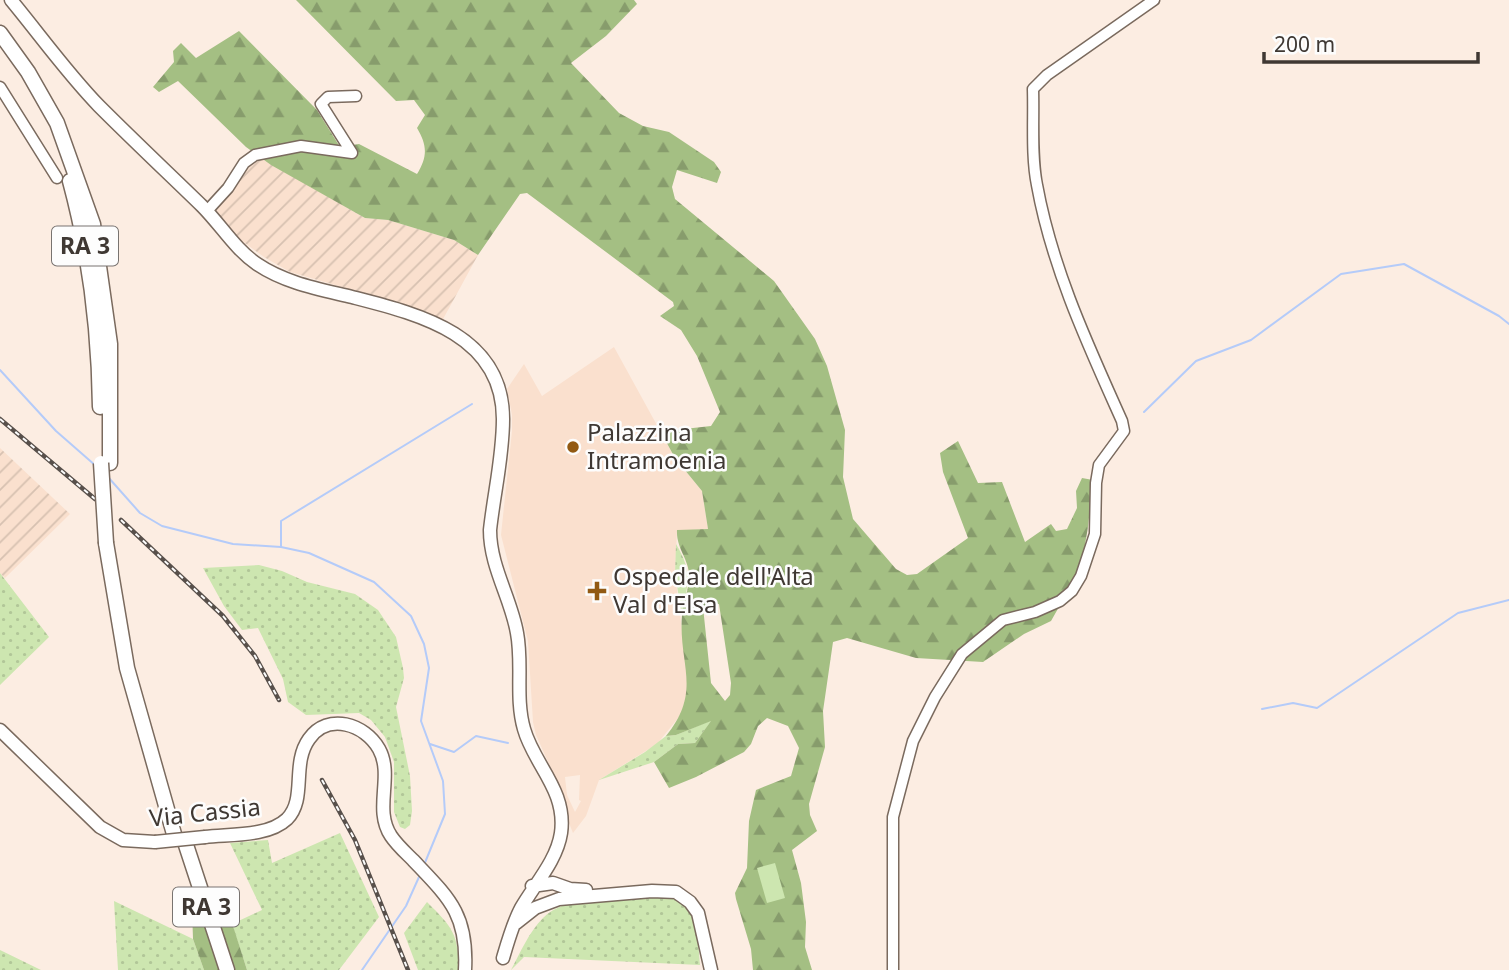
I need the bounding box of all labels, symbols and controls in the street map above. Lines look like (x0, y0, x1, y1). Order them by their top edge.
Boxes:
scale bar (1264, 21, 1478, 65)
text: 200 m (1274, 30, 1335, 58)
road number: RA 3 (52, 227, 118, 266)
place label: Palazzina Intramoenia (587, 415, 727, 476)
marker: Palazzina Intramoenia (565, 439, 581, 455)
place label: Ospedale dell'Alta Val d'Elsa (613, 559, 814, 620)
marker: Ospedale dell'Alta Val d'Elsa (587, 581, 607, 601)
street label: Via Cassia (148, 789, 262, 834)
road number: RA 3 (173, 888, 239, 926)

